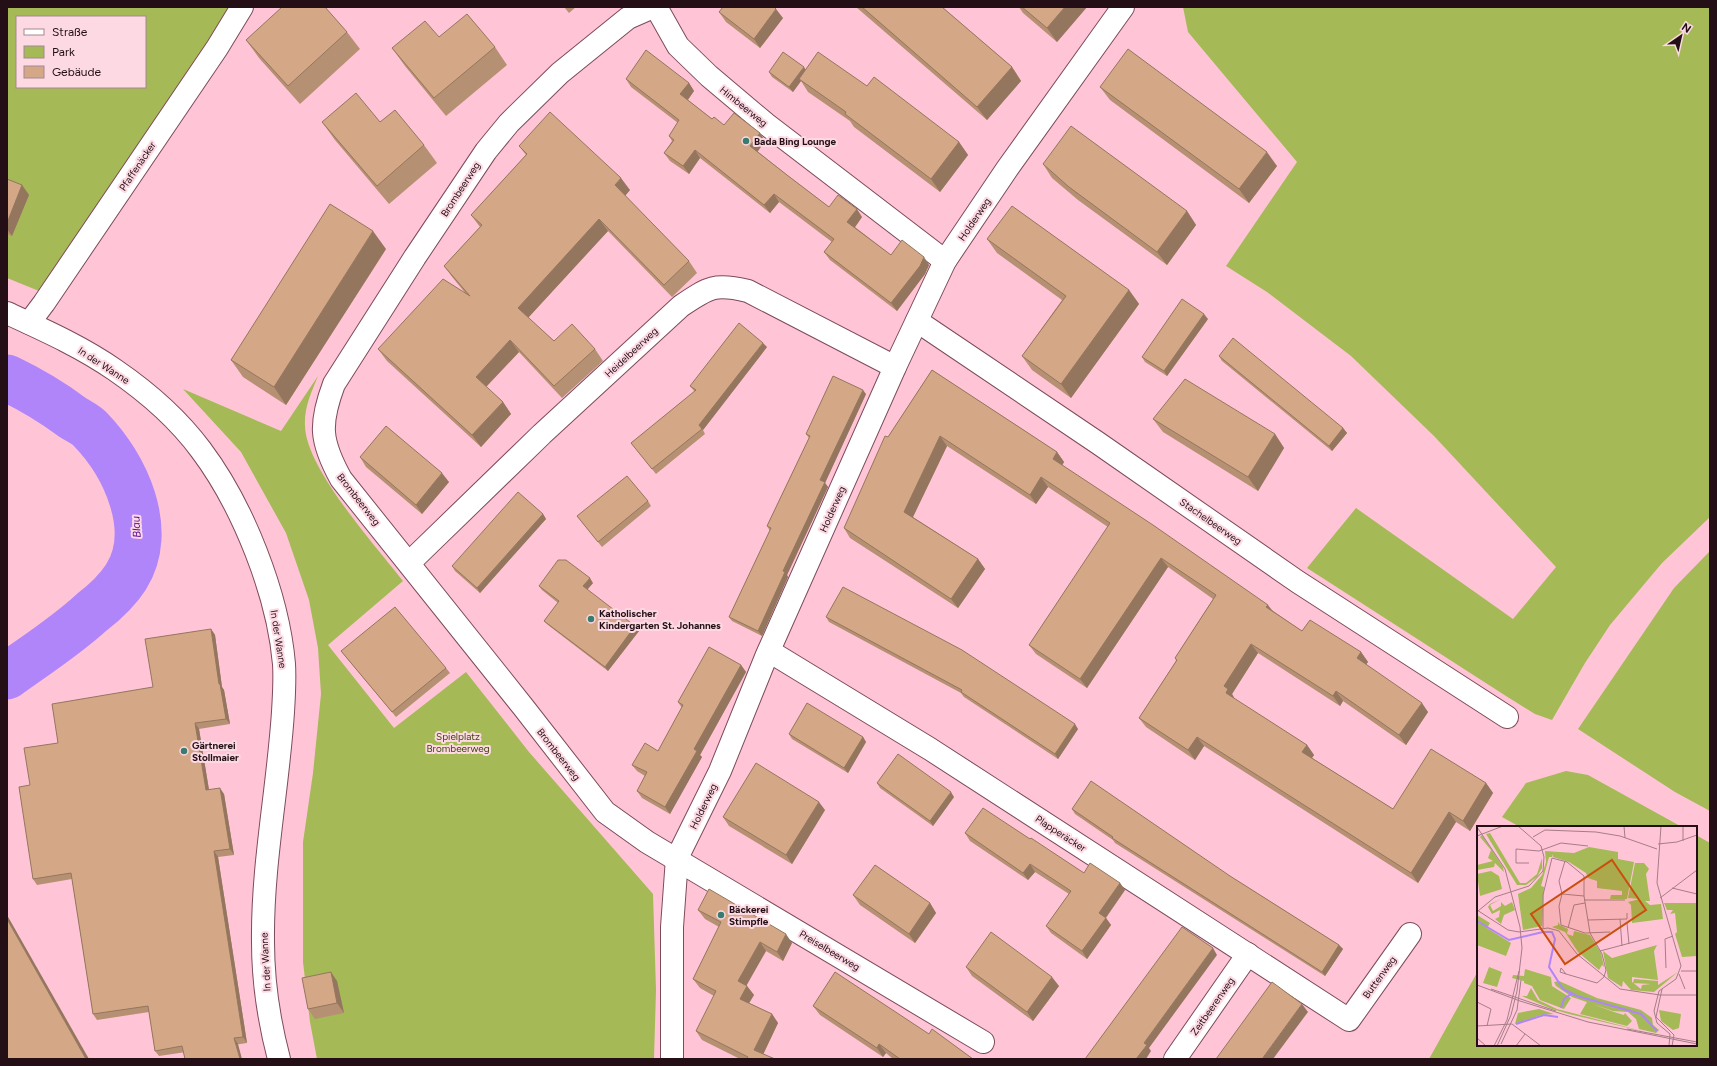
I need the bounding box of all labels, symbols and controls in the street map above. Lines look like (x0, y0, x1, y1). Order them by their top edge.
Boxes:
legend (16, 16, 146, 88)
north arrow (1661, 16, 1701, 56)
text: N (1679, 20, 1693, 36)
text: Straße (52, 25, 88, 39)
text: Park (52, 45, 75, 59)
text: Gebäude (52, 65, 102, 79)
street label: Himbeerweg (717, 83, 770, 130)
place label: Bada Bing Lounge (754, 135, 836, 148)
marker: Bada Bing Lounge (741, 136, 751, 146)
street label: Pfaffenäcker (116, 138, 159, 194)
street label: Brombeerweg (438, 159, 483, 219)
street label: Holderweg (955, 195, 994, 243)
street label: Heidelbeerweg (602, 324, 661, 380)
street label: In der Wanne (76, 344, 132, 387)
street label: Brombeerweg (334, 470, 383, 528)
street label: Holderweg (816, 484, 848, 534)
street label: Stachelbeerweg (1177, 495, 1244, 548)
water label: Blau (129, 516, 144, 538)
place label: Katholischer Kindergarten St. Johannes (599, 607, 721, 632)
street label: In der Wanne (267, 609, 290, 670)
marker: Katholischer Kindergarten St. Johannes (586, 614, 596, 624)
street label: Brombeerweg (534, 725, 583, 783)
park label: Spielplatz Brombeerweg (426, 730, 490, 755)
place label: Gärtnerei Stollmaier (192, 739, 239, 764)
marker: Gärtnerei Stollmaier (179, 746, 189, 756)
street label: Holderweg (687, 781, 720, 831)
street label: Plapperäcker (1033, 812, 1089, 855)
inset map (1477, 826, 1697, 1046)
place label: Bäckerei Stimpfle (729, 903, 769, 928)
marker: Bäckerei Stimpfle (716, 910, 726, 920)
street label: Preiselbeerweg (797, 927, 863, 974)
street label: In der Wanne (257, 932, 274, 992)
street label: Buttenweg (1360, 953, 1399, 1001)
street label: Zeitbeerenweg (1188, 975, 1237, 1038)

